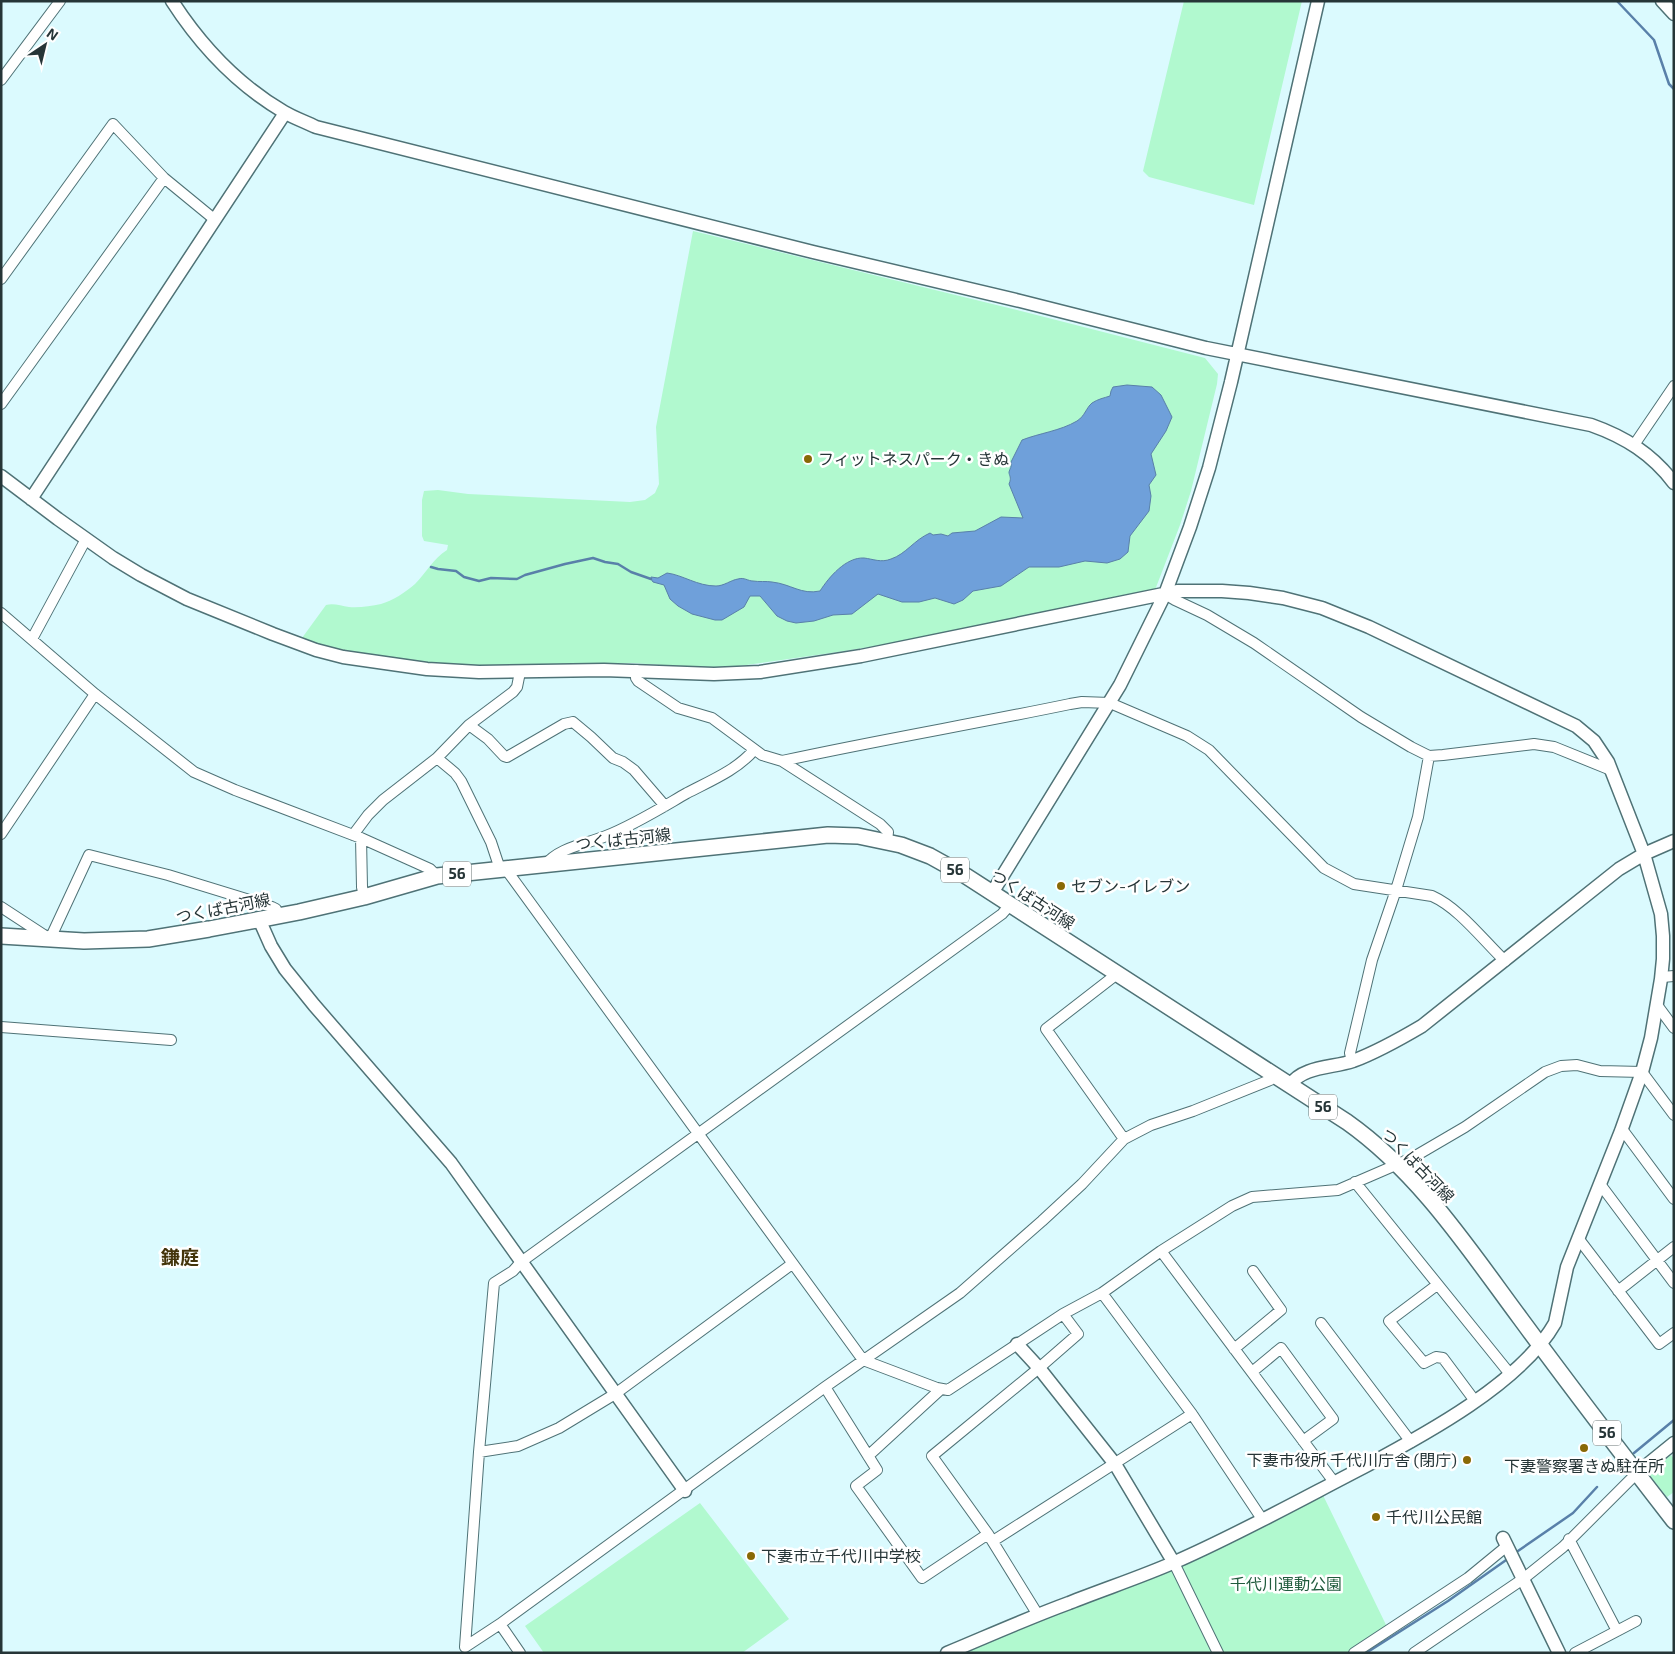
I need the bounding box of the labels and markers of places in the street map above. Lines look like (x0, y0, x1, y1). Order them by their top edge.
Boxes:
place label: フィットネスパーク・きぬ (818, 449, 1009, 468)
marker: フィットネスパーク・きぬ (802, 453, 814, 465)
place label: セブン-イレブン (1071, 876, 1190, 895)
marker: セブン-イレブン (1055, 880, 1067, 892)
marker: 下妻警察署きぬ駐在所 (1578, 1442, 1590, 1454)
place label: 下妻市役所 千代川庁舎 (閉庁) (1246, 1450, 1457, 1469)
marker: 下妻市役所 千代川庁舎 (閉庁) (1461, 1454, 1473, 1466)
place label: 下妻警察署きぬ駐在所 (1504, 1456, 1664, 1475)
place label: 千代川公民館 (1386, 1507, 1482, 1526)
marker: 千代川公民館 (1370, 1511, 1382, 1523)
place label: 下妻市立千代川中学校 (761, 1546, 921, 1565)
marker: 下妻市立千代川中学校 (745, 1550, 757, 1562)

